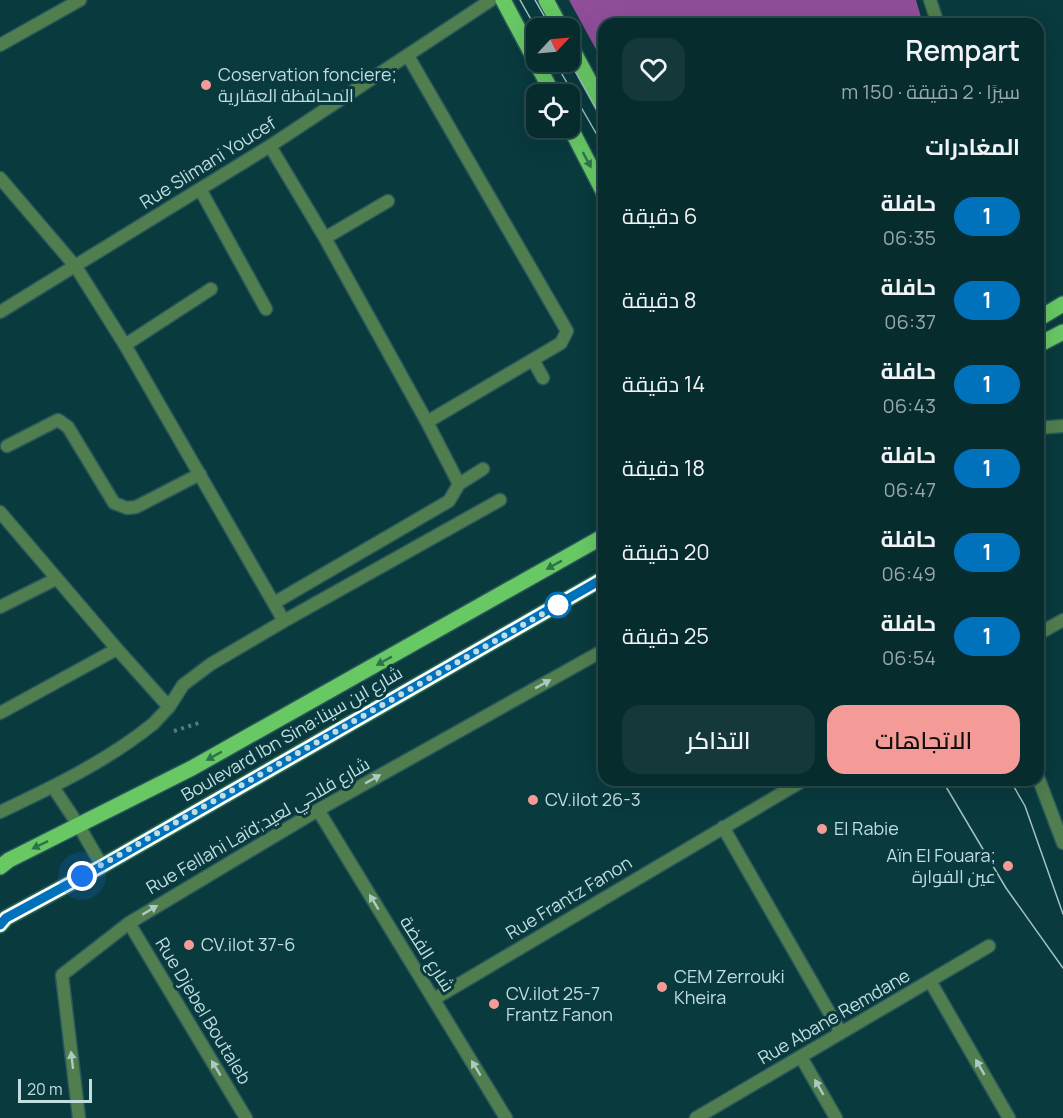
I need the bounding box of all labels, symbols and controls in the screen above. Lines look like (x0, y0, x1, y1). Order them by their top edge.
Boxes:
north arrow (526, 18, 580, 72)
map controls (526, 18, 580, 138)
text: Rempart (905, 31, 1020, 69)
button: heart (622, 38, 685, 101)
place label: Coservation fonciere; المحافظة العقارية (218, 62, 397, 107)
marker: Coservation fonciere; المحافظة العقارية (199, 78, 213, 92)
text: سيرًا · 2 دقيقة · 150 m (841, 78, 1020, 105)
button: locate (526, 84, 580, 138)
street label: Rue Slimani Youcef (135, 110, 280, 214)
text: المغادرات (925, 132, 1020, 162)
one-way arrow (582, 152, 592, 169)
text: حافلة (881, 188, 936, 218)
text: 6 دقيقة (622, 201, 697, 231)
text: 1 (982, 202, 992, 230)
text: 06:35 (883, 224, 936, 251)
text: حافلة (881, 272, 936, 302)
text: 8 دقيقة (622, 285, 696, 315)
text: 1 (982, 286, 992, 314)
text: 06:37 (884, 308, 936, 335)
text: حافلة (881, 356, 936, 386)
text: 14 دقيقة (622, 369, 705, 399)
text: 1 (982, 370, 992, 398)
text: 06:43 (883, 392, 936, 419)
text: حافلة (881, 440, 936, 470)
text: 18 دقيقة (622, 453, 705, 483)
text: 1 (982, 454, 992, 482)
text: 06:47 (884, 476, 936, 503)
text: حافلة (881, 524, 936, 554)
text: 20 دقيقة (622, 537, 710, 567)
text: 1 (982, 538, 992, 566)
one-way arrow (545, 560, 562, 570)
text: 06:49 (881, 560, 936, 587)
unlabelled marker (545, 592, 571, 618)
text: حافلة (881, 608, 936, 638)
text: 25 دقيقة (622, 621, 709, 651)
text: 1 (982, 622, 992, 650)
text: 06:54 (882, 644, 936, 671)
one-way arrow (375, 655, 392, 665)
street label: Boulevard Ibn Sina:شارع ابن سينا (177, 660, 407, 807)
one-way arrow (535, 679, 552, 689)
button: التذاكر (622, 705, 815, 774)
button: الاتجاهات (827, 705, 1020, 774)
street label: Rue Fellahi Laïd;شارع فلاحي لعيد (141, 751, 375, 902)
one-way arrow (205, 751, 222, 761)
one-way arrow (365, 774, 382, 784)
place label: CV.ilot 26-3 (545, 787, 641, 811)
marker: CV.ilot 26-3 (526, 793, 540, 807)
place label: El Rabie (834, 816, 899, 840)
marker: El Rabie (815, 822, 829, 836)
one-way arrow (31, 840, 48, 849)
place label: Aïn El Fouara; عين الفوارة (886, 843, 996, 888)
street label: Rue Frantz Fanon (501, 850, 636, 944)
marker: Aïn El Fouara; عين الفوارة (1001, 859, 1015, 873)
your location (67, 861, 97, 891)
one-way arrow (368, 894, 379, 910)
one-way arrow (142, 905, 159, 915)
street label: شارع الفضة (394, 911, 461, 997)
place label: CV.ilot 37-6 (201, 932, 295, 956)
street label: Rue Djebel Boutaleb (151, 933, 257, 1088)
marker: CV.ilot 37-6 (182, 938, 196, 952)
street label: Rue Abane Remdane (753, 963, 914, 1069)
place label: CEM Zerrouki Kheira (674, 964, 785, 1009)
marker: CEM Zerrouki Kheira (655, 980, 669, 994)
place label: CV.ilot 25-7 Frantz Fanon (506, 981, 613, 1026)
marker: CV.ilot 25-7 Frantz Fanon (487, 997, 501, 1011)
one-way arrow (67, 1050, 77, 1069)
one-way arrow (974, 1059, 985, 1075)
one-way arrow (211, 1060, 222, 1076)
one-way arrow (470, 1060, 481, 1076)
scale bar (18, 1076, 92, 1104)
text: 20 m (27, 1078, 63, 1100)
one-way arrow (814, 1079, 824, 1096)

